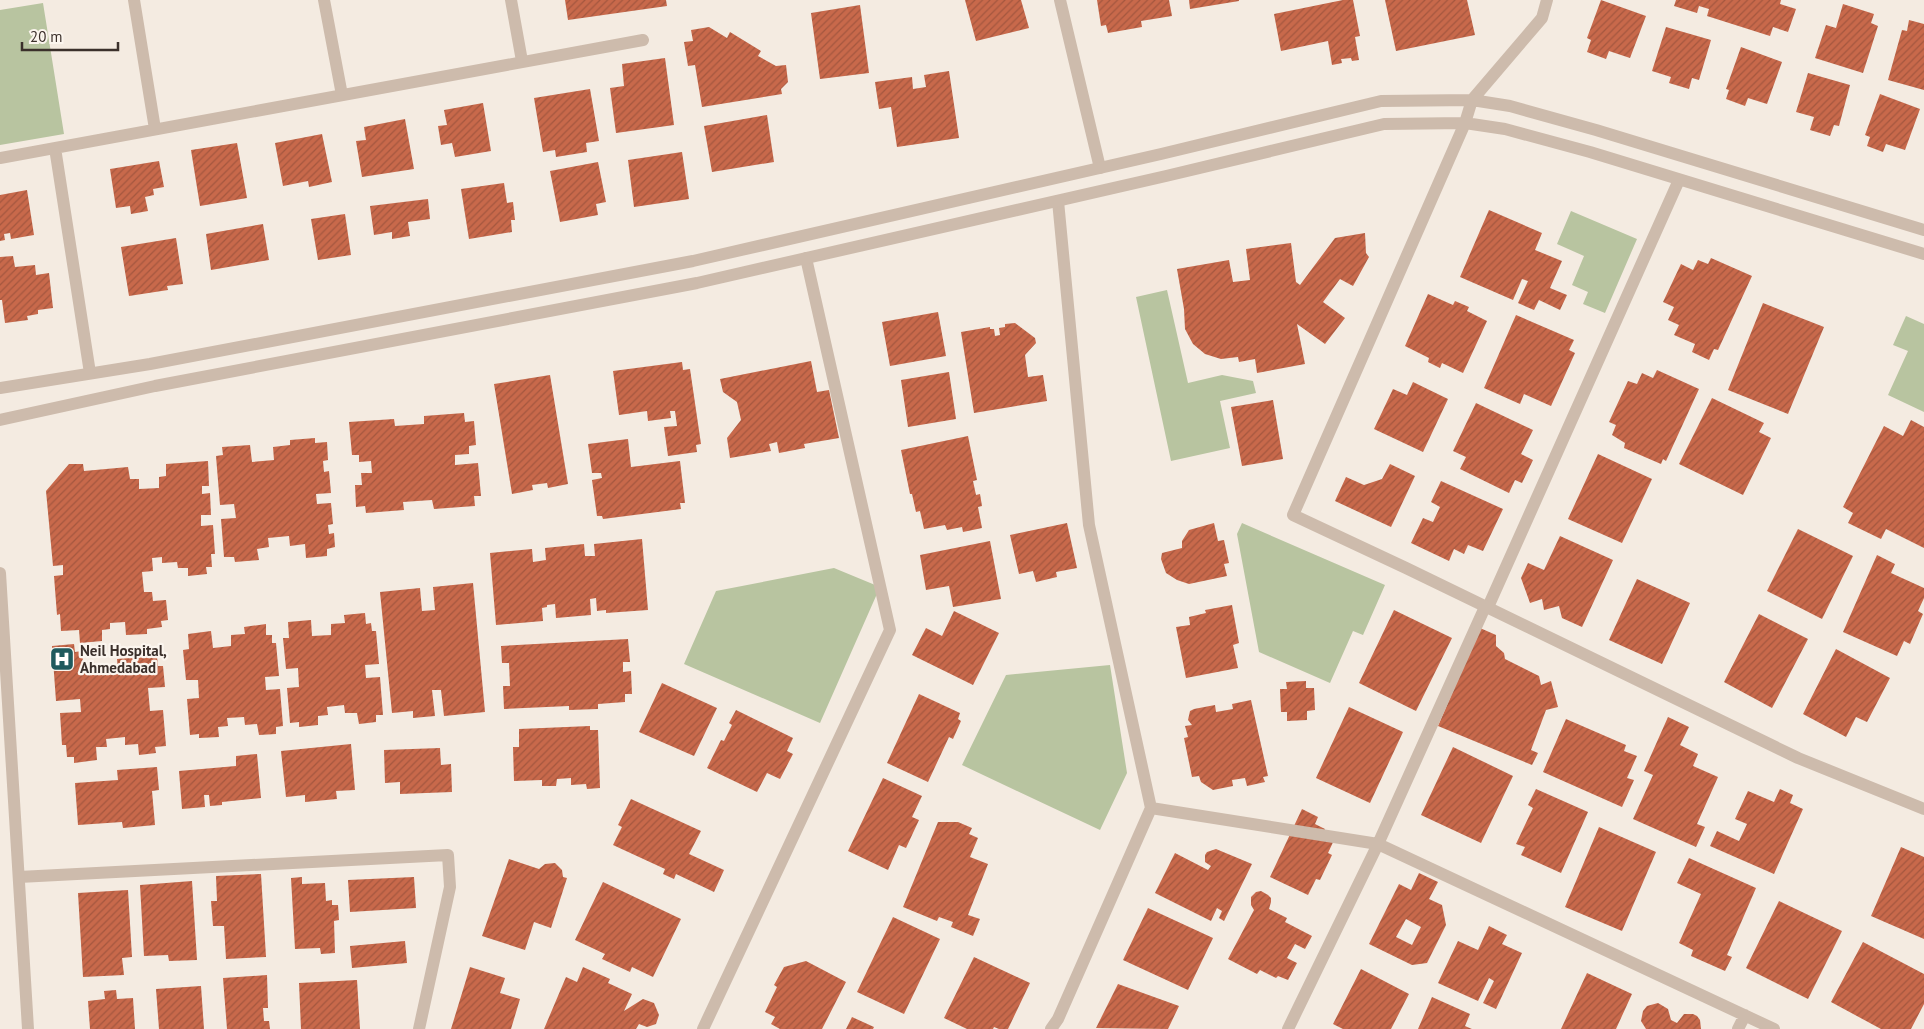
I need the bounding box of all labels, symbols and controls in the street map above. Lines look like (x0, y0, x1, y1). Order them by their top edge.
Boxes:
scale bar (22, 20, 119, 52)
text: 20 m (30, 27, 63, 46)
place label: Neil Hospital, Ahmedabad (80, 641, 167, 677)
hospital icon: Neil Hospital, Ahmedabad (49, 646, 75, 672)

